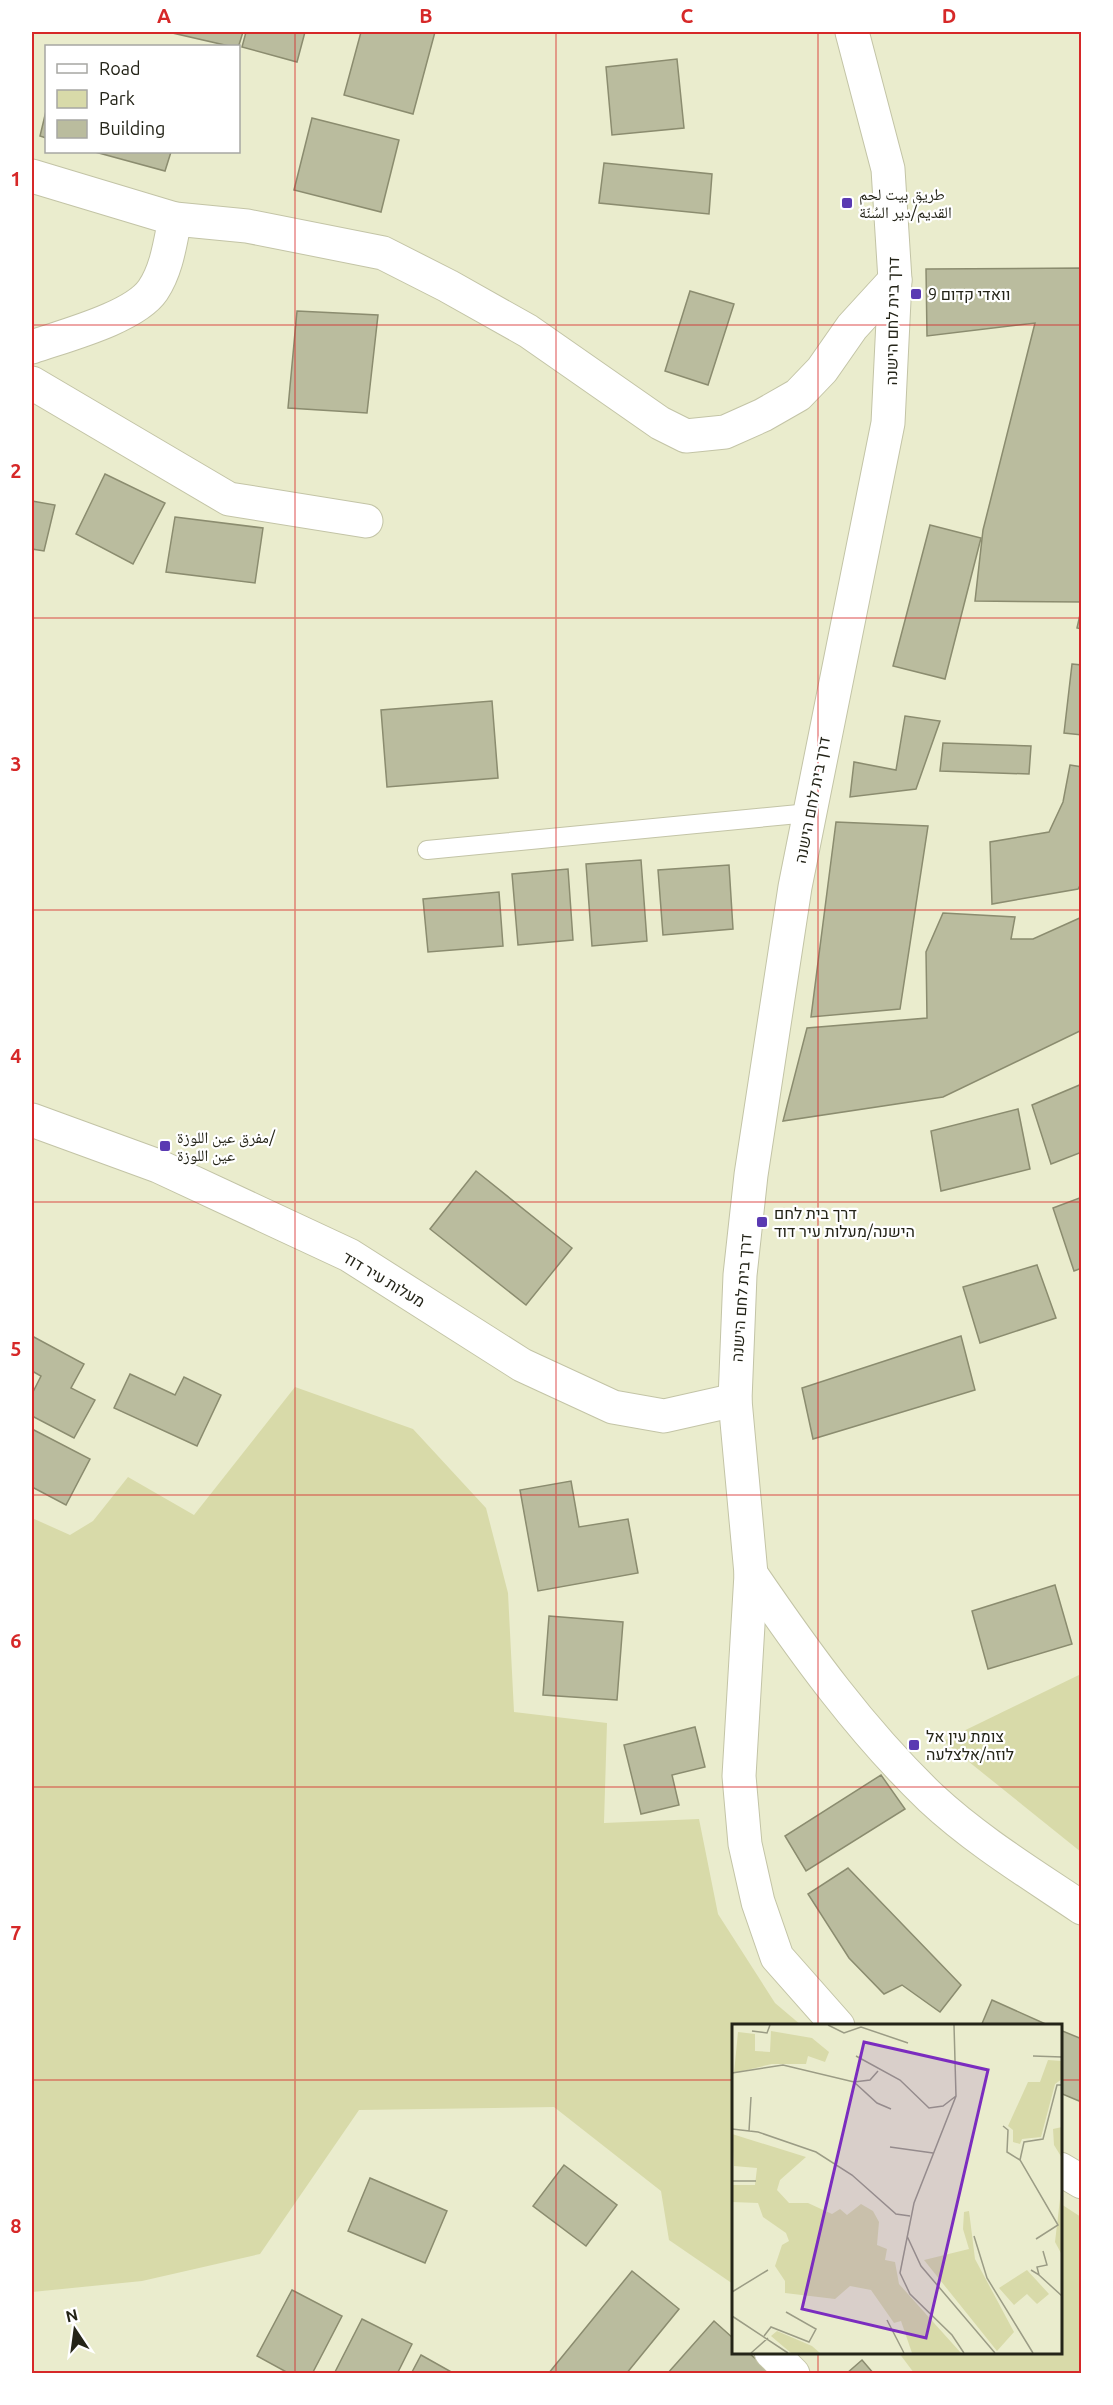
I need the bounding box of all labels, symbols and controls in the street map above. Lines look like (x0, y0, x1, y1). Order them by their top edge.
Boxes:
text: A (157, 4, 171, 27)
text: B (419, 4, 433, 27)
text: C (681, 4, 694, 27)
text: D (942, 4, 956, 27)
legend (45, 45, 240, 153)
text: Road (99, 58, 141, 78)
text: Park (99, 88, 135, 108)
text: Building (99, 118, 165, 138)
text: 1 (10, 167, 22, 190)
place label: طريق بيت لحم القديم/دير السُنّة (859, 185, 952, 223)
marker: طريق بيت لحم القديم/دير السُنّة (840, 196, 854, 210)
street label: דרך בית לחם הישנה (882, 257, 902, 385)
place label: וואדי קדום 9 (928, 285, 1010, 303)
marker: וואדי קדום 9 (909, 287, 923, 301)
text: 2 (10, 459, 22, 482)
street label: דרך בית לחם הישנה (791, 735, 833, 865)
text: 3 (10, 752, 22, 775)
text: 4 (10, 1044, 22, 1067)
place label: مفرق عين اللوزة/ عين اللوزة (177, 1128, 276, 1166)
marker: مفرق عين اللوزة/ عين اللوزة (158, 1139, 172, 1153)
place label: דרך בית לחם הישנה/מעלות עיר דוד (774, 1204, 915, 1240)
marker: דרך בית לחם הישנה/מעלות עיר דוד (755, 1215, 769, 1229)
street label: דרך בית לחם הישנה (728, 1233, 754, 1363)
street label: מעלות עיר דוד (340, 1247, 428, 1311)
text: 5 (10, 1337, 22, 1360)
text: 6 (10, 1629, 22, 1652)
place label: צומת עין אל לוזה/אלצלעה (926, 1727, 1014, 1763)
marker: צומת עין אל לוזה/אלצלעה (907, 1738, 921, 1752)
text: 7 (10, 1921, 22, 1944)
inset map (732, 2024, 1062, 2354)
text: 8 (10, 2214, 22, 2237)
north arrow (45, 2300, 105, 2360)
text: N (64, 2305, 79, 2325)

